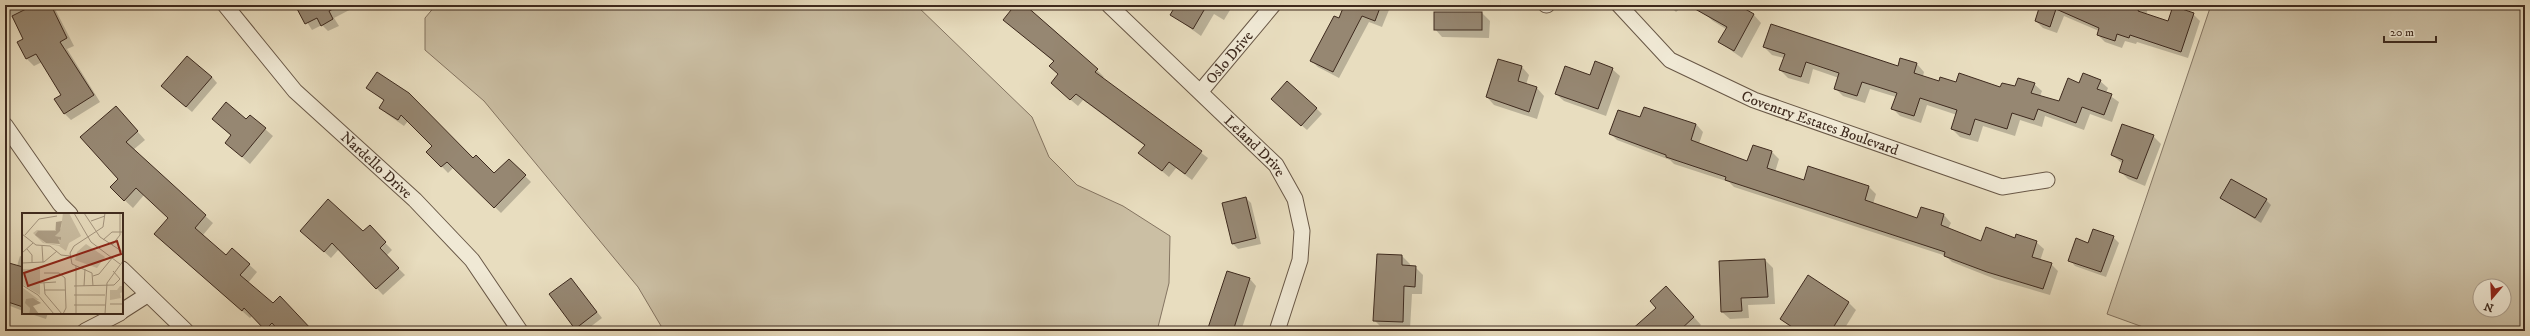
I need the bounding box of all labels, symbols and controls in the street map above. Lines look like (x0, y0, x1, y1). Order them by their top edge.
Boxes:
scale bar (2384, 18, 2436, 44)
text: 20 m (2390, 25, 2414, 40)
street label: Oslo Drive (1201, 27, 1257, 88)
street label: Coventry Estates Boulevard (1738, 86, 1902, 160)
street label: Leland Drive (1220, 111, 1290, 180)
street label: Nardello Drive (337, 128, 416, 203)
inset map (22, 213, 123, 314)
north arrow (2472, 278, 2512, 318)
text: N (2483, 298, 2496, 315)

